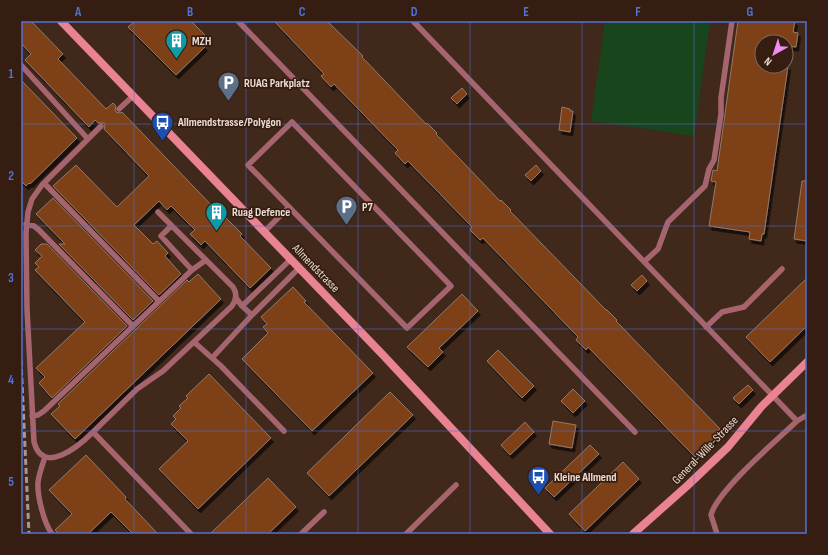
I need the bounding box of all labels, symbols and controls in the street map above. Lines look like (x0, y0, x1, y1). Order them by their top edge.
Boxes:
text: A (74, 4, 82, 20)
text: B (187, 4, 193, 20)
text: C (299, 4, 306, 20)
text: D (411, 4, 418, 20)
text: E (523, 4, 529, 20)
text: F (635, 4, 641, 20)
text: G (747, 4, 754, 20)
building icon: MZH (163, 28, 189, 61)
place label: MZH (192, 34, 211, 49)
north arrow (754, 34, 794, 74)
text: N (762, 54, 774, 68)
text: 1 (8, 66, 14, 82)
parking icon: RUAG Parkplatz (215, 70, 241, 103)
place label: RUAG Parkplatz (244, 76, 310, 91)
bus stop icon: Allmendstrasse/Polygon (150, 109, 176, 142)
place label: Allmendstrasse/Polygon (177, 115, 281, 130)
text: 2 (8, 168, 14, 184)
parking icon: P7 (334, 194, 360, 227)
building icon: Ruag Defence (203, 199, 229, 232)
place label: P7 (362, 200, 374, 215)
place label: Ruag Defence (232, 205, 290, 220)
street label: Allmendstrasse (288, 240, 343, 296)
text: 3 (8, 270, 14, 286)
text: 4 (8, 372, 14, 388)
street label: General-Wille-Strasse (669, 413, 742, 487)
bus stop icon: Kleine Allmend (526, 464, 552, 497)
place label: Kleine Allmend (554, 470, 617, 485)
text: 5 (8, 474, 14, 490)

